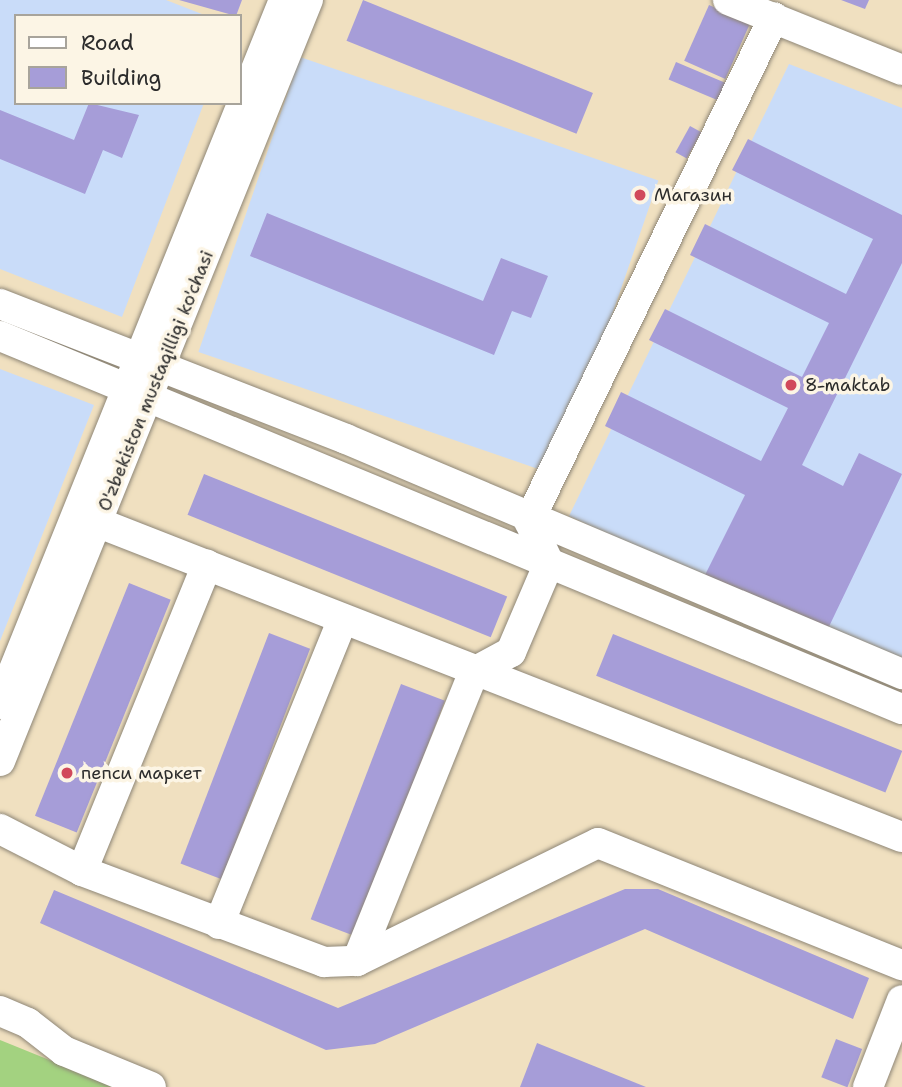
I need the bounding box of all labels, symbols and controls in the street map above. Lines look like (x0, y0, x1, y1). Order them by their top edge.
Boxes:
legend (14, 14, 242, 105)
text: Road (81, 29, 134, 57)
text: Building (81, 64, 161, 92)
place label: Магазин (654, 184, 732, 206)
marker: Магазин (632, 187, 648, 203)
street label: O'zbekiston mustaqilligi ko'chasi (94, 248, 218, 514)
place label: 8-maktab (805, 374, 890, 396)
marker: 8-maktab (783, 377, 799, 393)
place label: пепси маркет (81, 762, 202, 784)
marker: пепси маркет (59, 765, 75, 781)

